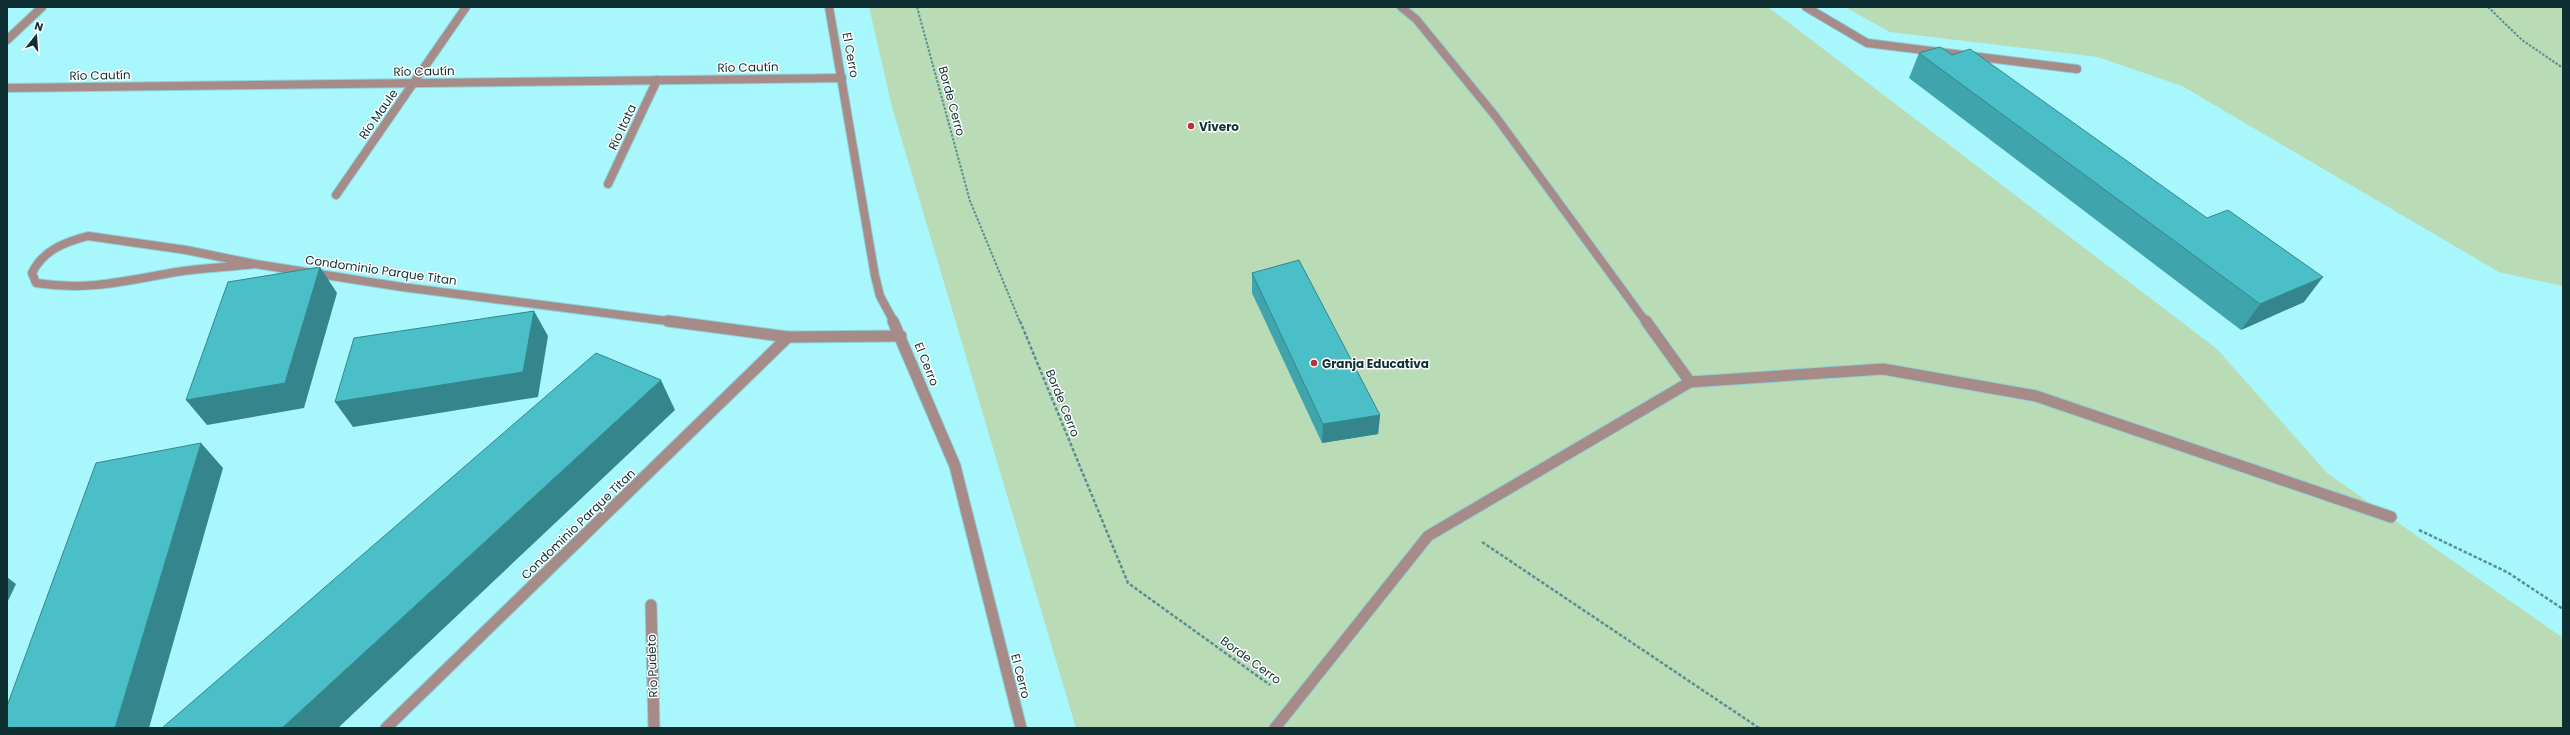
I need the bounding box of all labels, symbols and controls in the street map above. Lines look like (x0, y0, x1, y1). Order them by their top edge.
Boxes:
north arrow (16, 16, 56, 56)
text: N (33, 18, 45, 35)
street label: El Cerro (839, 31, 863, 79)
street label: Río Cautín (717, 58, 779, 76)
street label: Río Cautín (393, 62, 455, 80)
street label: Borde Cerro (935, 64, 970, 138)
street label: Río Cautín (69, 66, 131, 84)
street label: Río Maule (355, 86, 401, 142)
street label: Río Itata (604, 101, 640, 153)
place label: Vivero (1199, 118, 1239, 135)
marker: Vivero (1186, 121, 1196, 131)
street label: Condominio Parque Titan (304, 251, 458, 289)
street label: El Cerro (911, 340, 944, 389)
place label: Granja Educativa (1322, 355, 1429, 372)
marker: Granja Educativa (1309, 358, 1319, 368)
street label: Borde Cerro (1042, 367, 1084, 440)
street label: Condominio Parque Titan (517, 465, 639, 583)
street label: Borde Cerro (1217, 632, 1285, 688)
street label: Río Pudeto (642, 634, 662, 698)
street label: El Cerro (1007, 652, 1035, 701)

